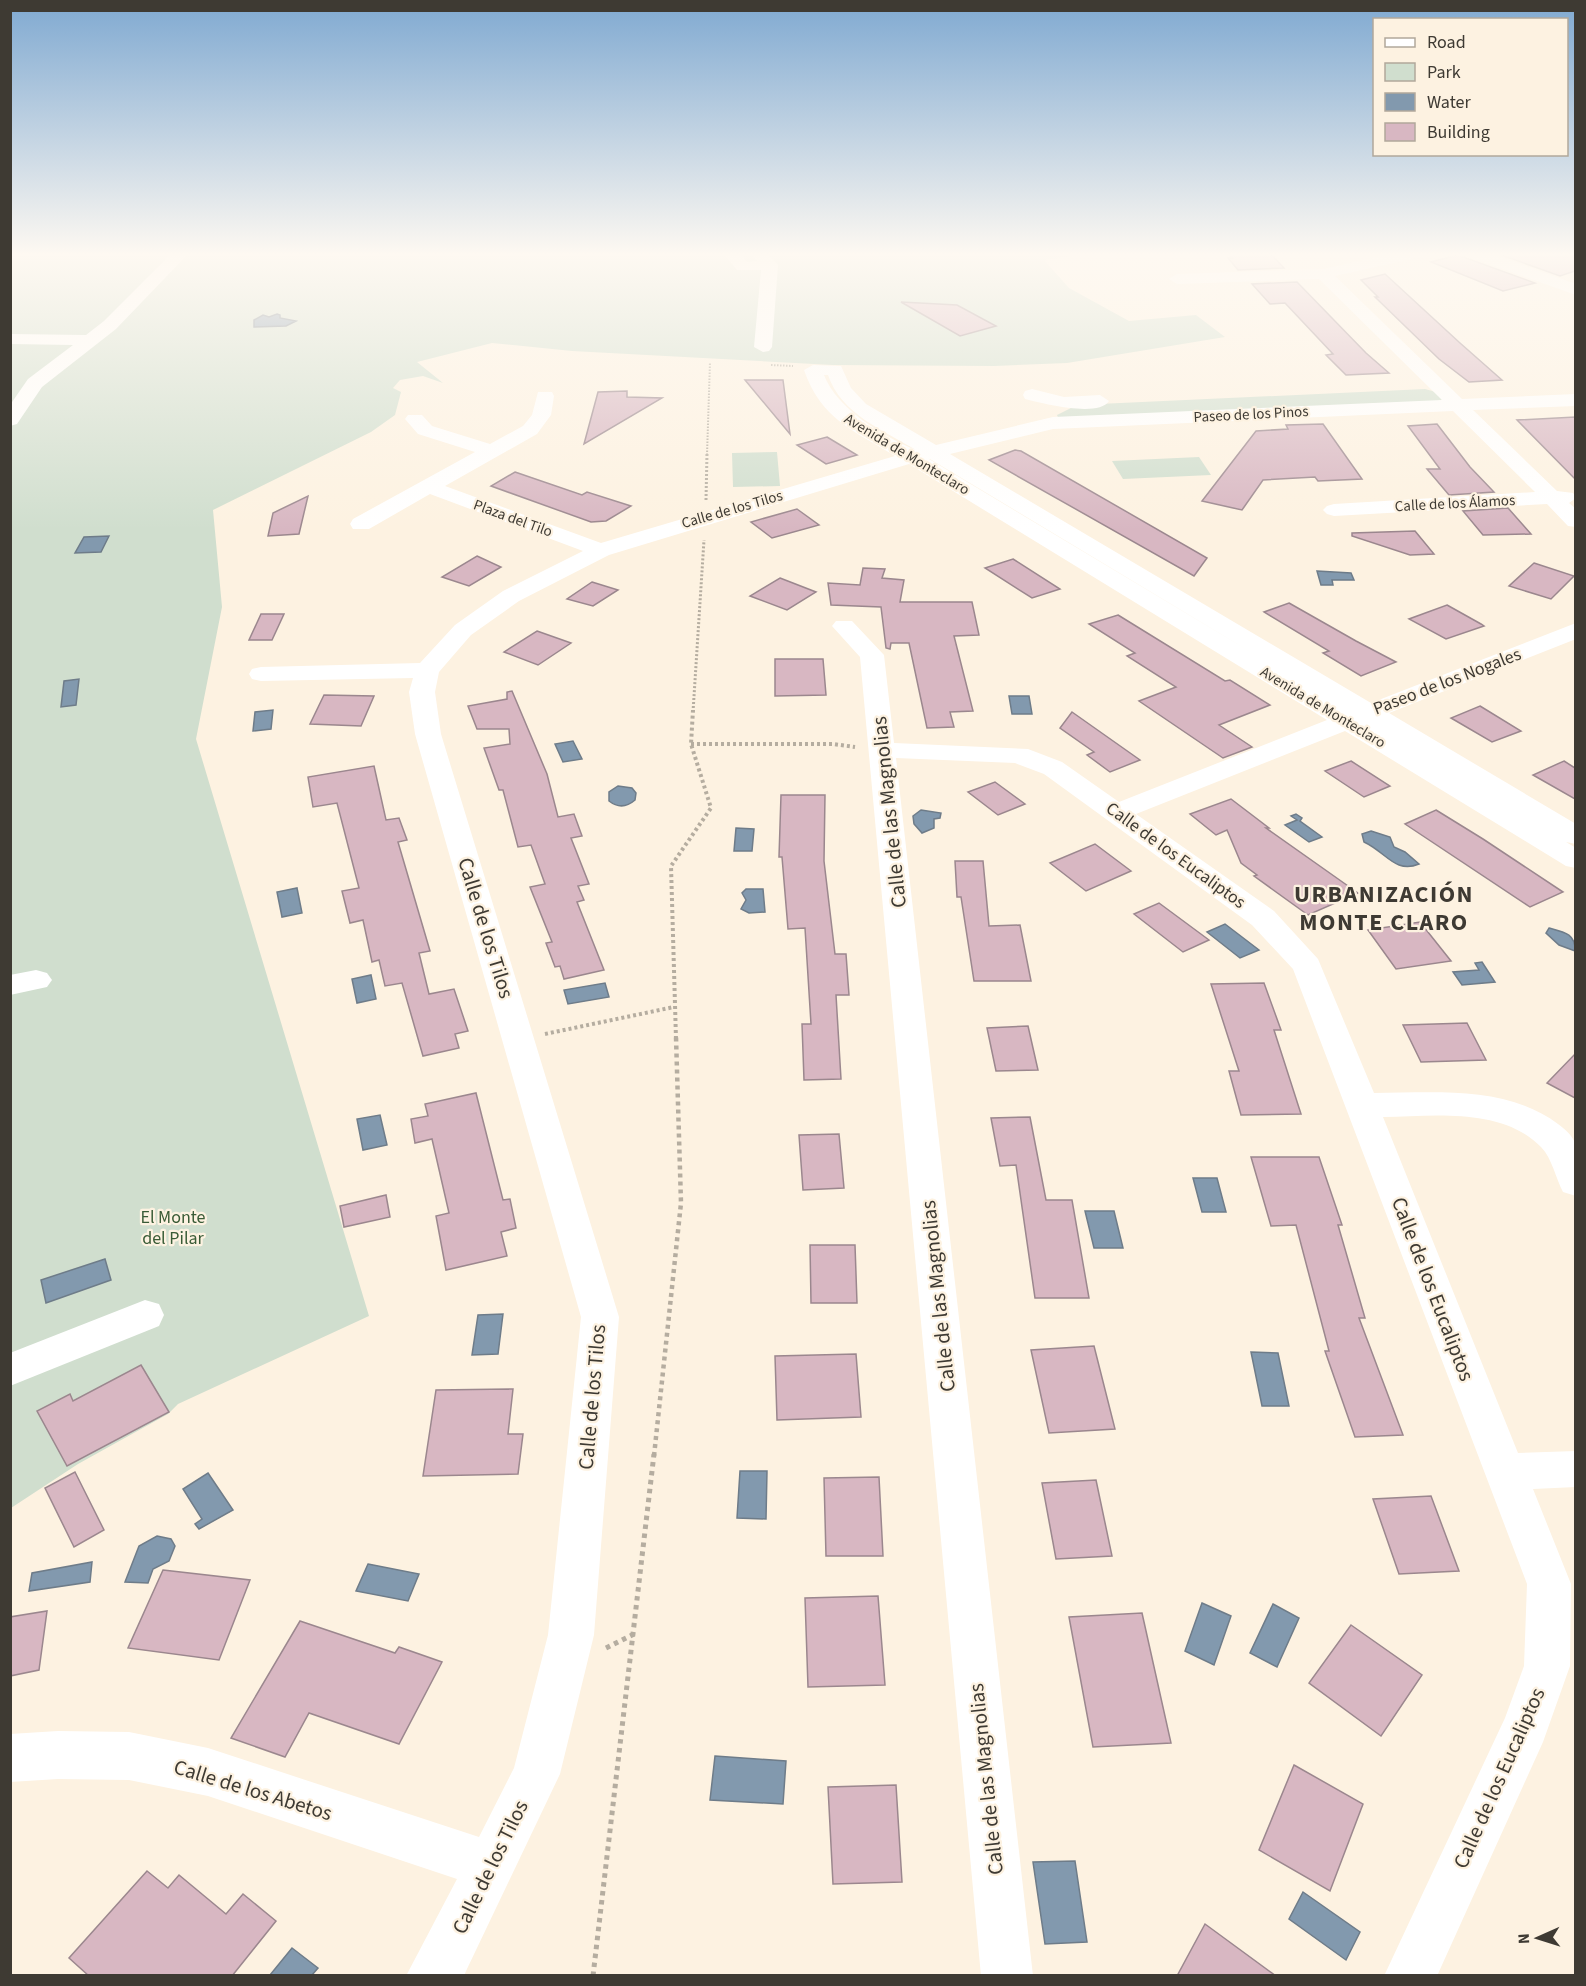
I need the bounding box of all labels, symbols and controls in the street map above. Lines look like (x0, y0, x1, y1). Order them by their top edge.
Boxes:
legend (1373, 18, 1568, 156)
text: Road (1427, 30, 1466, 55)
text: Park (1427, 60, 1461, 85)
text: Water (1427, 90, 1471, 115)
text: Building (1427, 120, 1490, 145)
street label: Paseo de los Pinos (1193, 401, 1309, 428)
street label: Avenida de Monteclaro (840, 409, 973, 500)
street label: Calle de los Tilos (679, 485, 785, 534)
street label: Calle de los Álamos (1394, 490, 1516, 517)
street label: Plaza del Tilo (470, 494, 555, 542)
street label: Paseo de los Nogales (1370, 642, 1525, 721)
street label: Avenida de Monteclaro (1256, 662, 1389, 753)
street label: Calle de las Magnolias (864, 715, 914, 909)
street label: Calle de los Eucaliptos (1101, 796, 1251, 915)
street label: Calle de los Tilos (450, 854, 522, 1002)
district label: URBANIZACIÓN MONTE CLARO (1294, 877, 1474, 940)
street label: Calle de los Eucaliptos (1384, 1193, 1482, 1386)
street label: Calle de las Magnolias (913, 1199, 963, 1393)
park label: El Monte del Pilar (140, 1205, 206, 1251)
street label: Calle de los Tilos (571, 1323, 613, 1471)
street label: Calle de las Magnolias (961, 1682, 1011, 1876)
street label: Calle de los Eucaliptos (1446, 1683, 1552, 1873)
street label: Calle de los Abetos (170, 1752, 336, 1828)
street label: Calle de los Tilos (445, 1795, 536, 1939)
north arrow (1508, 1908, 1568, 1968)
text: N (1513, 1933, 1535, 1945)

